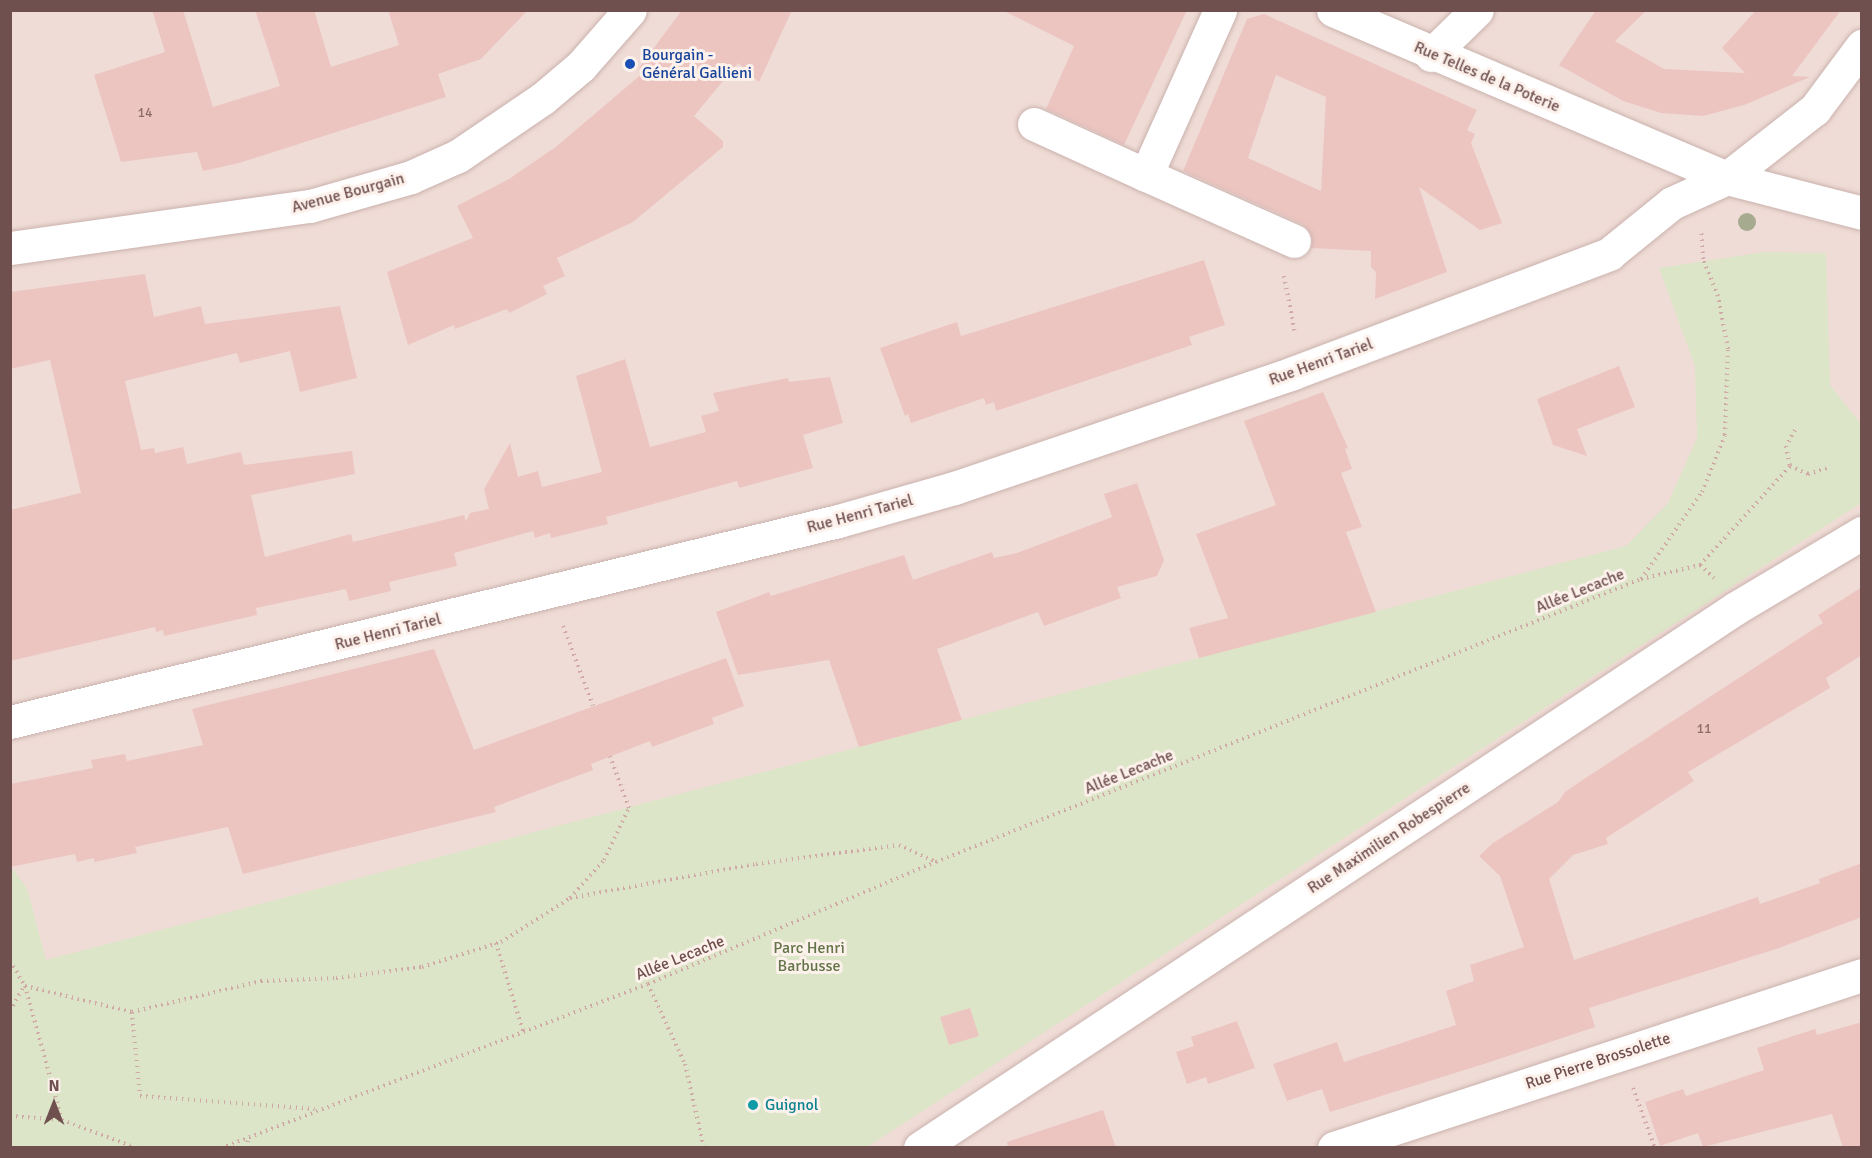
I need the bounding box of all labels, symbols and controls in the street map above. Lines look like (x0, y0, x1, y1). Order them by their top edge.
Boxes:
street label: Rue Telles de la Poterie (1411, 38, 1563, 116)
place label: Bourgain - Général Gallieni (642, 45, 752, 83)
marker: Bourgain - Général Gallieni (623, 57, 637, 71)
house number: 14 (137, 105, 153, 121)
street label: Avenue Bourgain (290, 169, 406, 217)
street label: Rue Henri Tariel (1266, 334, 1376, 390)
street label: Rue Henri Tariel (805, 491, 915, 537)
street label: Allée Lecache (1533, 564, 1627, 618)
street label: Rue Henri Tariel (333, 609, 443, 655)
house number: 11 (1696, 721, 1712, 737)
street label: Allée Lecache (1082, 745, 1176, 799)
street label: Rue Maximilien Robespierre (1304, 778, 1474, 898)
street label: Allée Lecache (633, 931, 727, 985)
park label: Parc Henri Barbusse (773, 938, 845, 976)
street label: Rue Pierre Brossolette (1523, 1029, 1673, 1093)
north arrow (24, 1074, 84, 1134)
text: N (48, 1076, 60, 1096)
place label: Guignol (765, 1095, 819, 1115)
marker: Guignol (746, 1098, 760, 1112)

